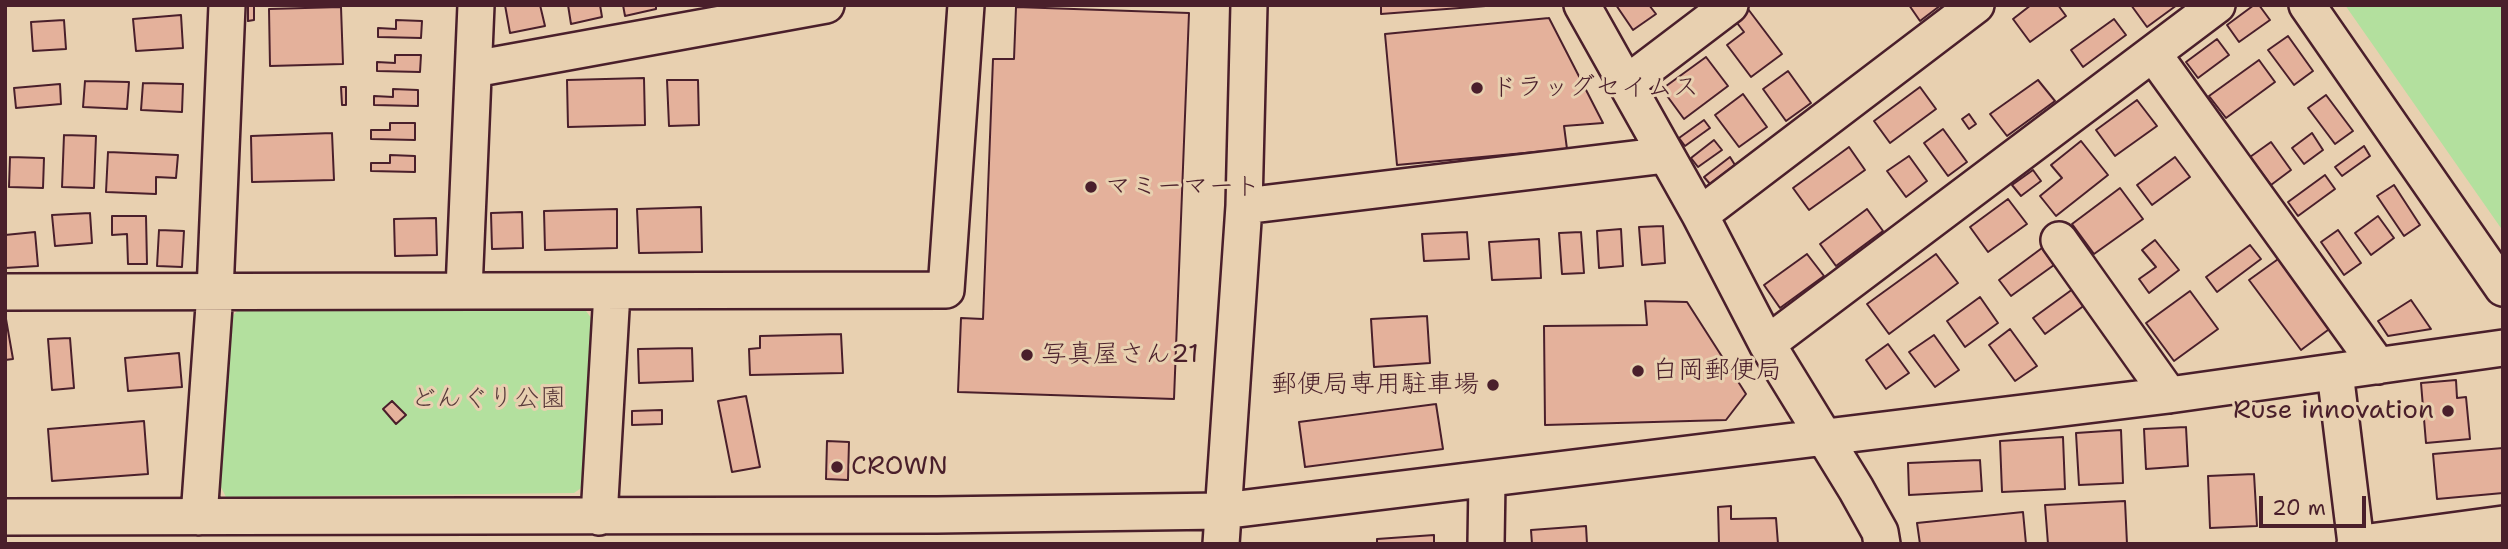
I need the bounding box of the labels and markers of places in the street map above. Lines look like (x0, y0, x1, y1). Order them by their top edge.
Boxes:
place label: ドラッグセイムス (1491, 72, 1699, 104)
marker: ドラッグセイムス (1469, 80, 1485, 96)
place label: マミーマート (1105, 171, 1260, 203)
marker: マミーマート (1083, 179, 1099, 195)
place label: 写真屋さん21 (1041, 339, 1199, 371)
marker: 写真屋さん21 (1019, 347, 1035, 363)
place label: 白岡郵便局 (1652, 355, 1782, 387)
marker: 白岡郵便局 (1630, 363, 1646, 379)
place label: 郵便局専用駐車場 (1271, 369, 1479, 401)
marker: 郵便局専用駐車場 (1485, 377, 1501, 393)
place label: Ruse innovation (2233, 395, 2434, 427)
marker: Ruse innovation (2440, 403, 2456, 419)
place label: CROWN (851, 451, 948, 483)
marker: CROWN (829, 459, 845, 475)

